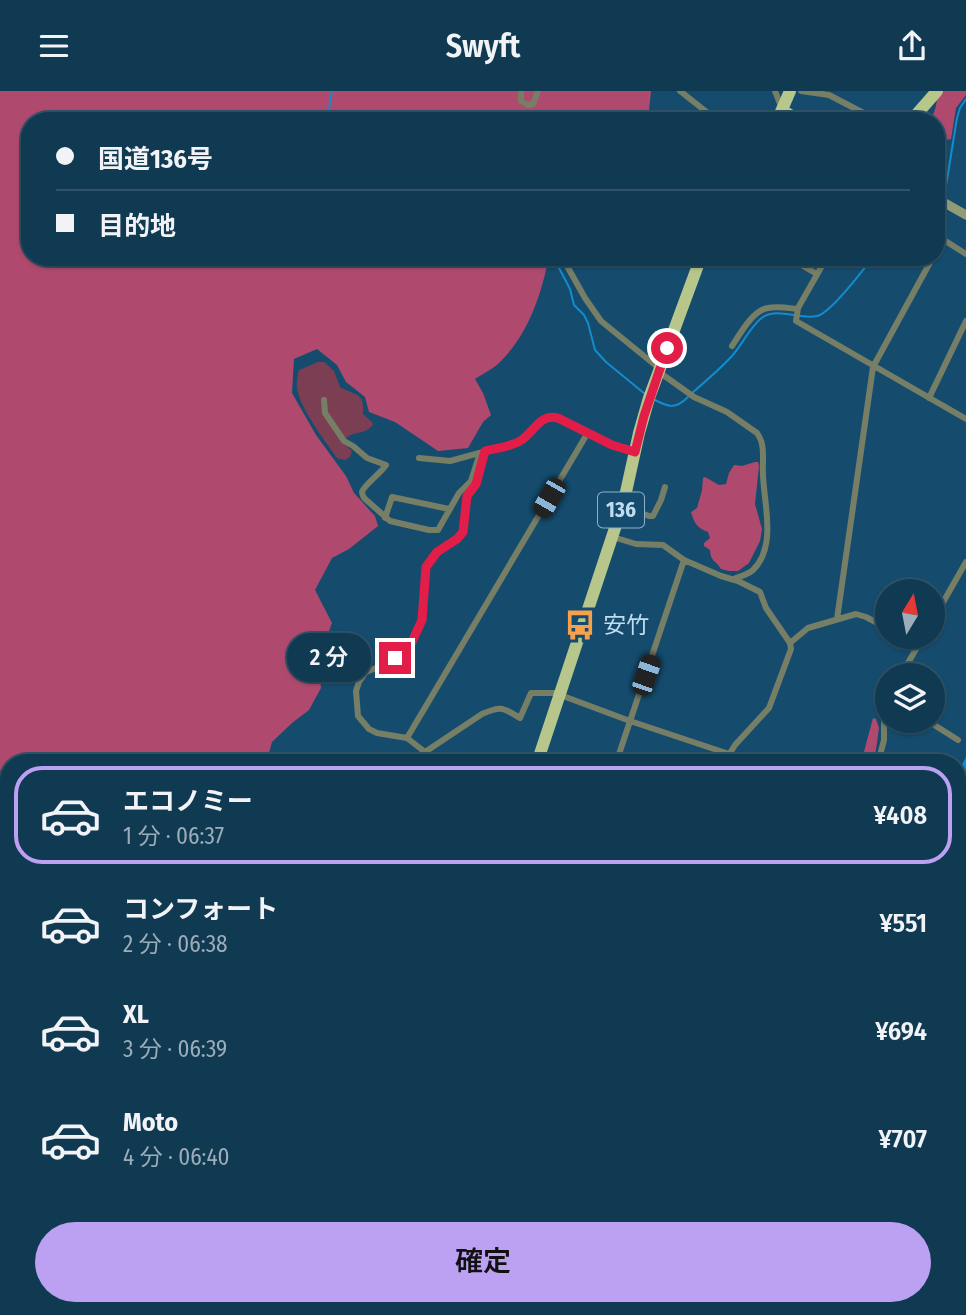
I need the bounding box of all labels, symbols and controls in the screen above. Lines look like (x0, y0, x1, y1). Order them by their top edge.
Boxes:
icon: menu (35, 27, 73, 65)
text: Swyft (446, 27, 520, 65)
icon: share (893, 27, 931, 65)
text: 国道136号 (98, 144, 213, 175)
text: 目的地 (98, 211, 176, 242)
route start (651, 332, 683, 364)
car (530, 475, 569, 521)
road number: 136 (598, 493, 644, 527)
north arrow (875, 579, 945, 649)
map controls (875, 579, 945, 733)
bus stop icon: 安竹 (563, 608, 597, 642)
place label: 安竹 (603, 611, 649, 639)
callout: 2 分 (286, 633, 370, 683)
route end (379, 642, 411, 674)
text: 2 分 (310, 643, 348, 671)
car (630, 652, 663, 698)
button: layers (875, 663, 945, 733)
icon: car (39, 784, 102, 847)
text: エコノミー (123, 786, 253, 817)
text: ¥408 (873, 800, 927, 831)
text: 1 分 · 06:37 (123, 822, 224, 850)
icon: car (39, 892, 102, 955)
text: コンフォート (123, 894, 278, 925)
text: ¥551 (880, 908, 927, 939)
text: 2 分 · 06:38 (123, 930, 228, 958)
text: XL (123, 999, 149, 1030)
icon: car (39, 1000, 102, 1063)
text: ¥694 (875, 1016, 927, 1047)
text: 3 分 · 06:39 (123, 1035, 227, 1063)
text: Moto (123, 1107, 178, 1138)
icon: car (39, 1108, 102, 1171)
text: ¥707 (879, 1124, 927, 1155)
text: 4 分 · 06:40 (123, 1143, 230, 1171)
button: 確定 (35, 1222, 931, 1302)

